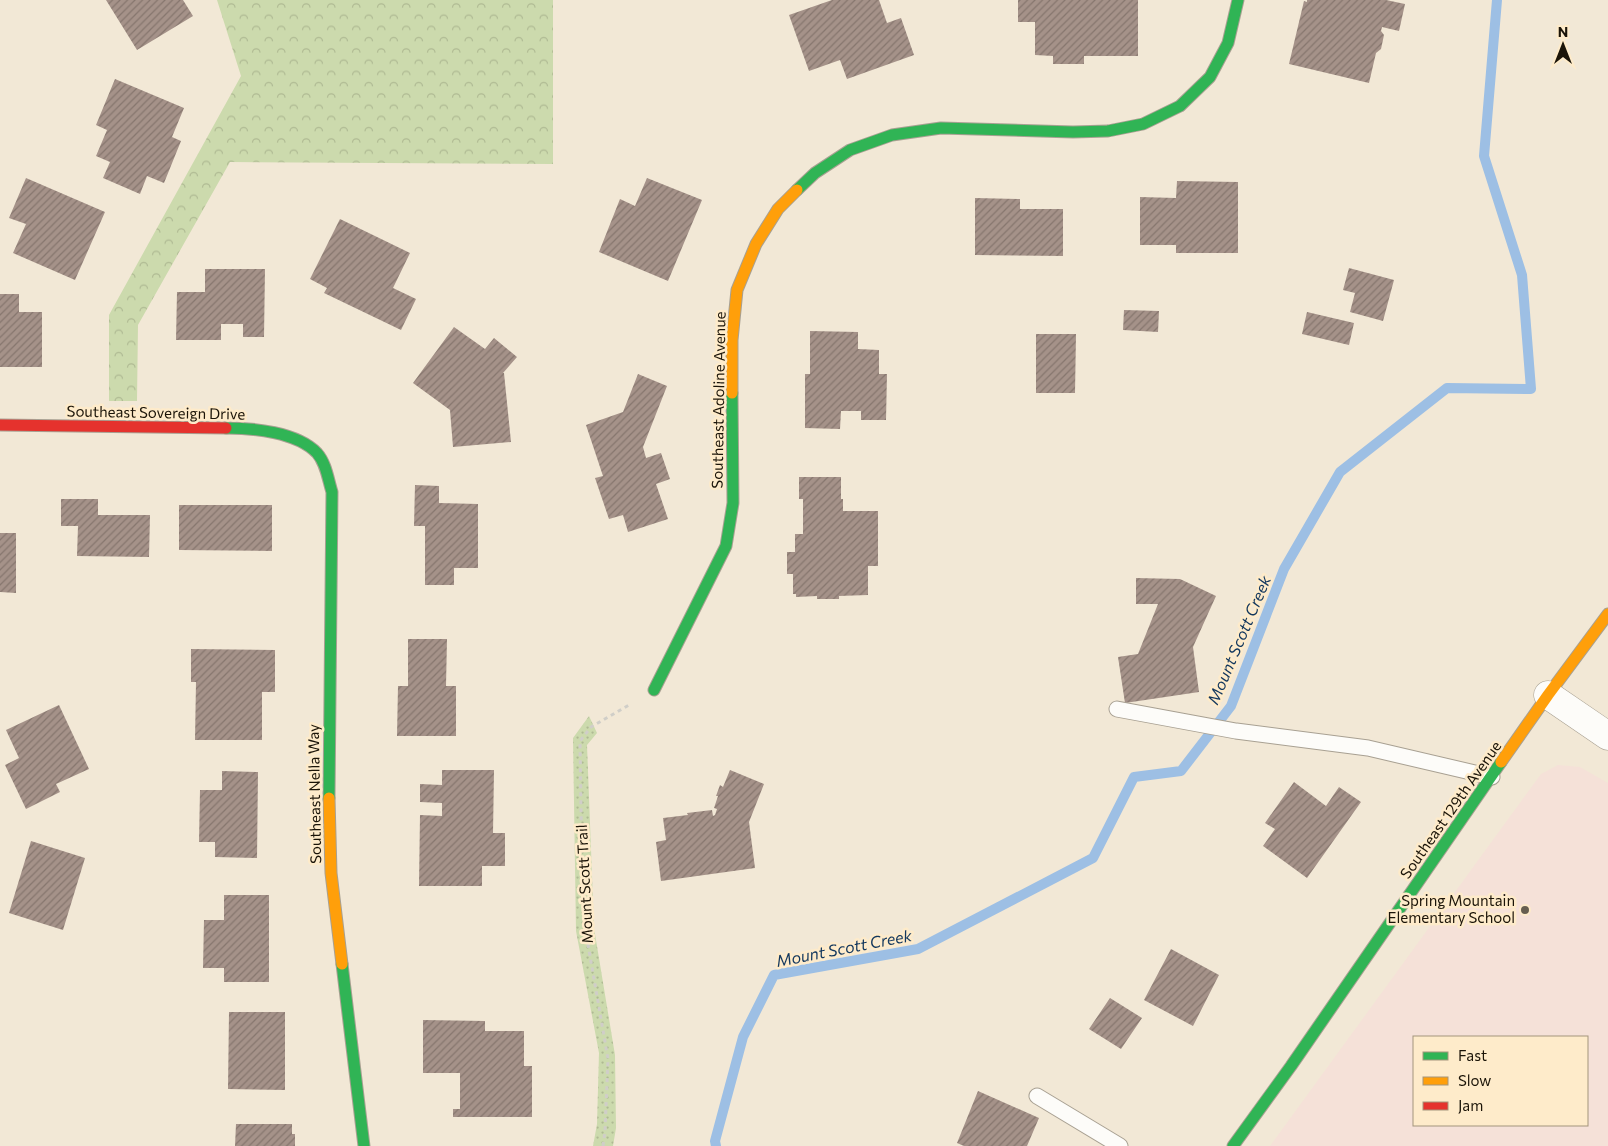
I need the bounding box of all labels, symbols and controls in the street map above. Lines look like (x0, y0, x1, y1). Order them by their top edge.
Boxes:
north arrow (1538, 20, 1588, 70)
text: N (1558, 23, 1568, 40)
street label: Southeast Adoline Avenue (707, 311, 729, 489)
street label: Southeast Sovereign Drive (67, 401, 246, 423)
water label: Mount Scott Creek (1203, 572, 1274, 707)
street label: Southeast Nella Way (304, 724, 324, 864)
street label: Southeast 129th Avenue (1396, 737, 1505, 882)
street label: Mount Scott Trail (572, 824, 596, 944)
place label: Spring Mountain Elementary School (1388, 891, 1515, 926)
marker: Spring Mountain Elementary School (1519, 904, 1531, 916)
water label: Mount Scott Creek (774, 925, 914, 970)
legend (1413, 1036, 1588, 1126)
text: Fast (1458, 1046, 1487, 1064)
text: Slow (1458, 1071, 1491, 1089)
text: Jam (1458, 1096, 1483, 1114)

